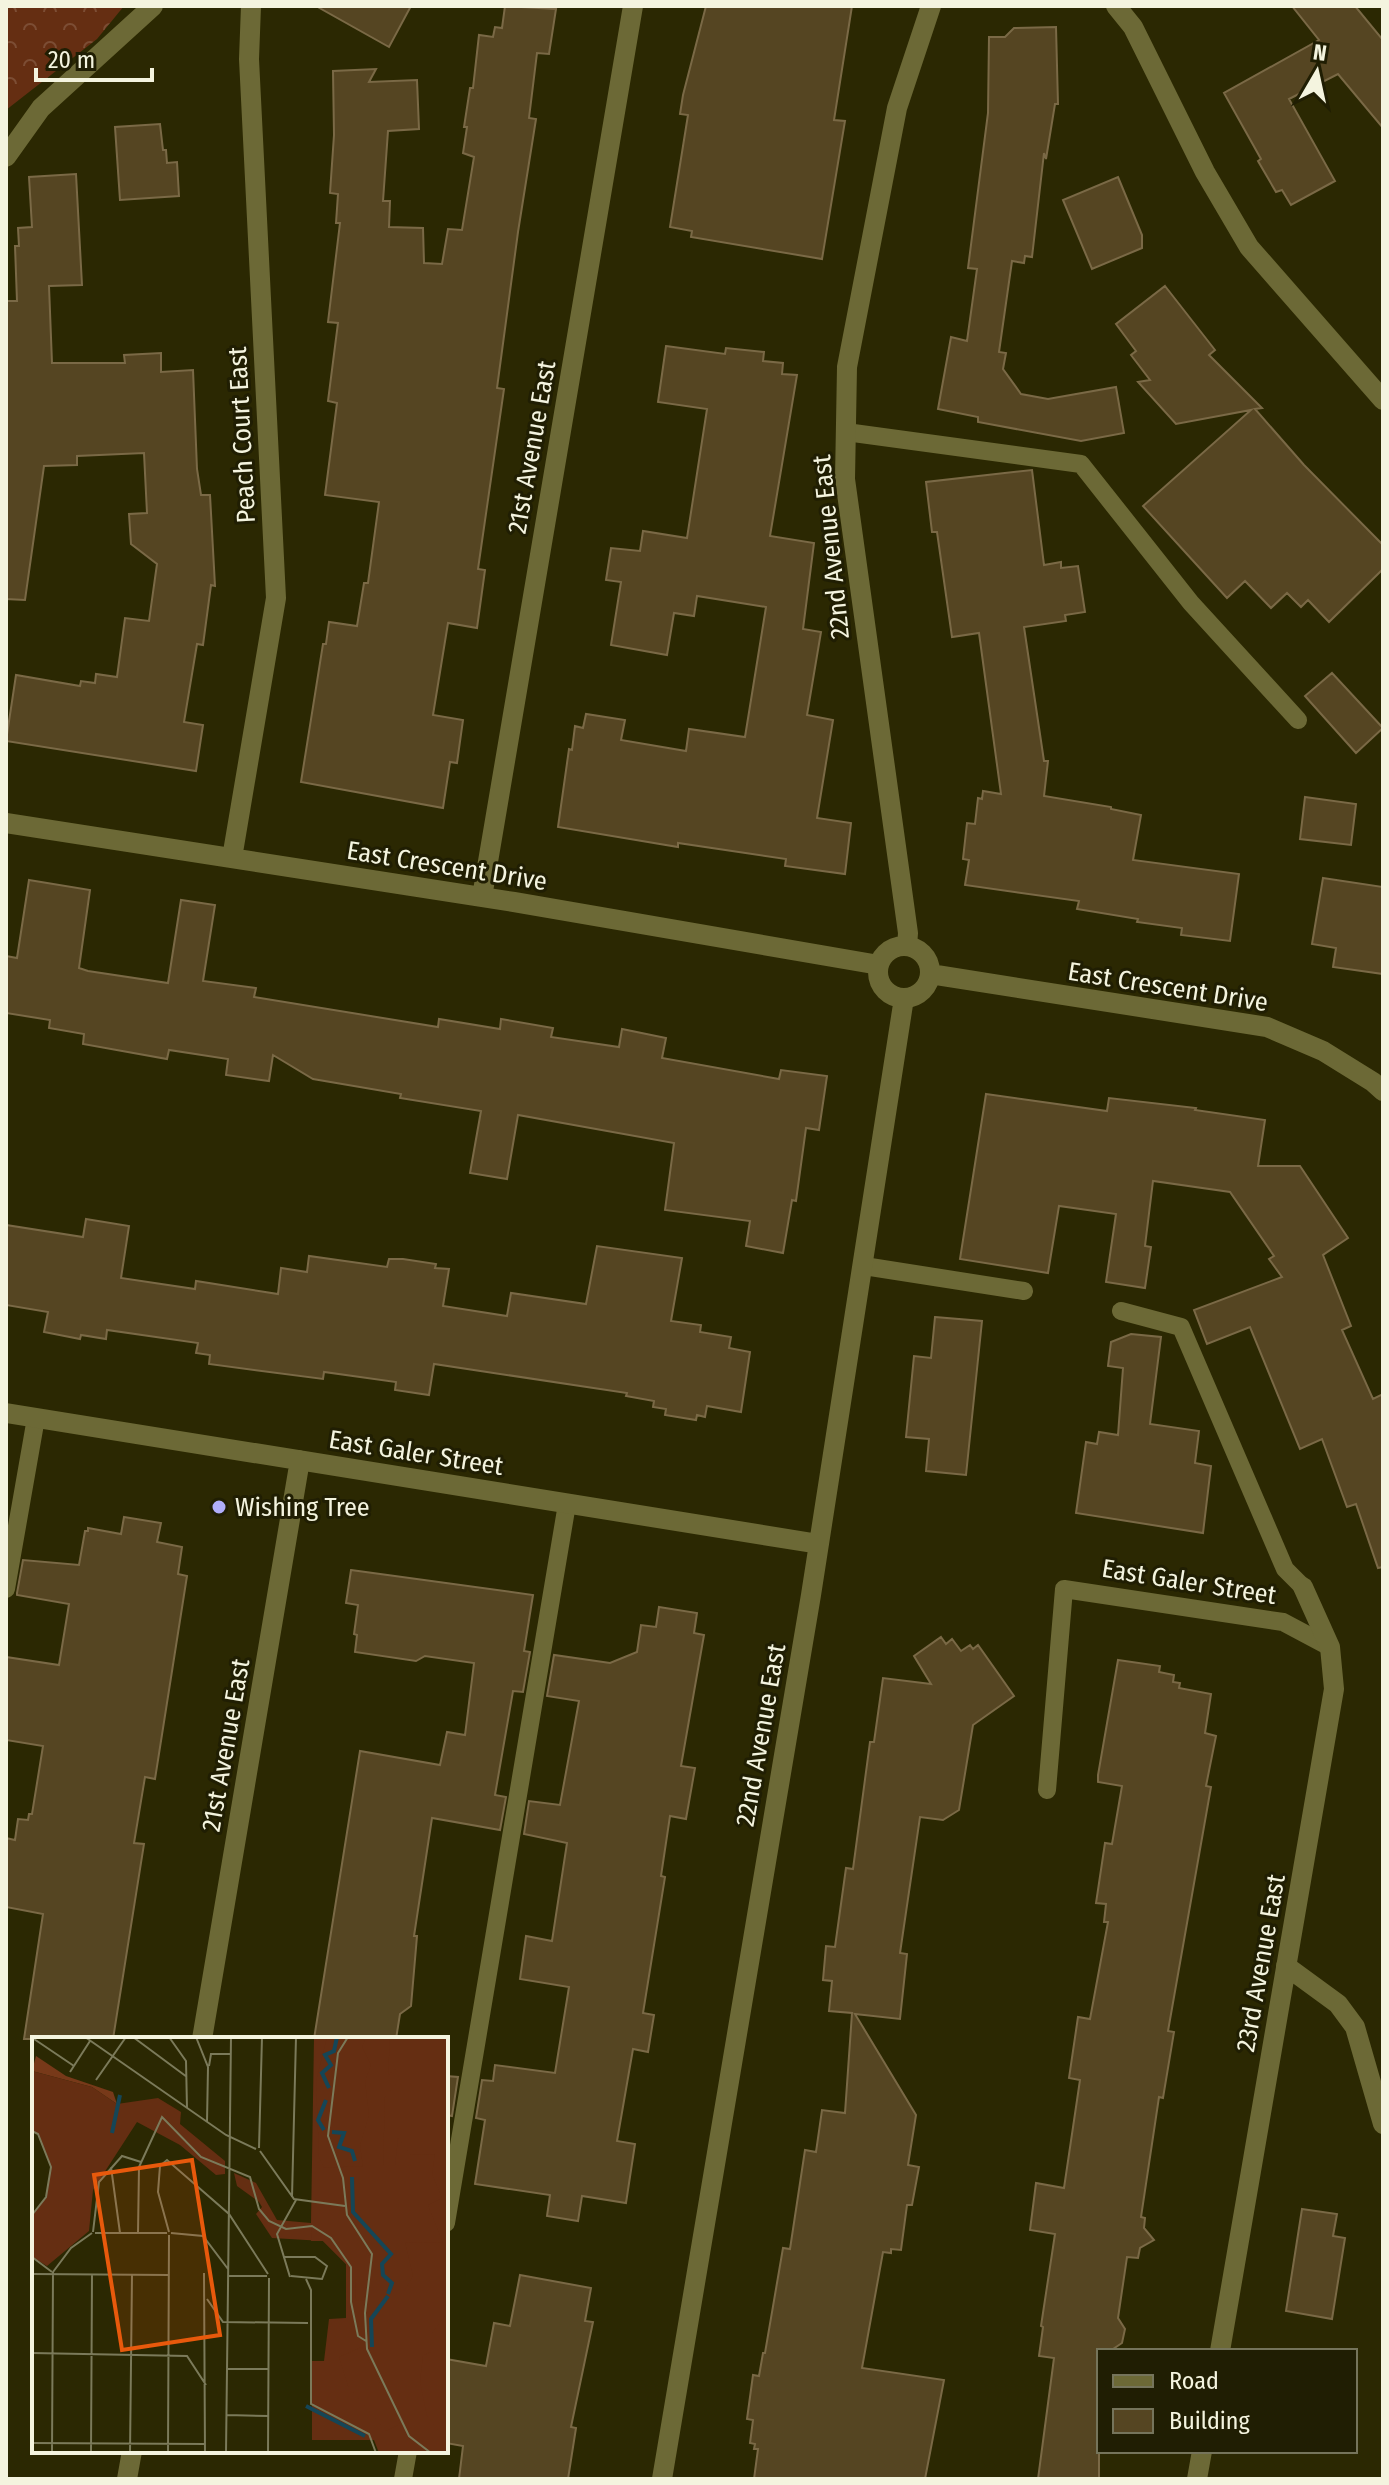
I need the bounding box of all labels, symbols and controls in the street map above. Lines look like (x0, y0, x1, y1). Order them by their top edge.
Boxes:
scale bar (36, 32, 152, 82)
north arrow (1277, 32, 1357, 112)
text: N (1311, 38, 1329, 67)
text: 20 m (48, 46, 95, 74)
street label: Peach Court East (222, 345, 262, 524)
street label: 21st Avenue East (502, 358, 563, 536)
street label: 22nd Avenue East (806, 453, 856, 641)
street label: East Crescent Drive (345, 835, 549, 897)
street label: East Crescent Drive (1066, 956, 1270, 1018)
street label: East Galer Street (327, 1424, 506, 1482)
place label: Wishing Tree (235, 1492, 370, 1523)
marker: Wishing Tree (210, 1498, 228, 1516)
street label: East Galer Street (1100, 1553, 1279, 1611)
street label: 22nd Avenue East (730, 1641, 792, 1829)
street label: 21st Avenue East (196, 1656, 257, 1834)
street label: 23rd Avenue East (1230, 1871, 1292, 2054)
inset map (32, 2037, 448, 2453)
legend (1097, 2349, 1357, 2453)
text: Road (1169, 2367, 1219, 2395)
text: Building (1169, 2407, 1251, 2435)

